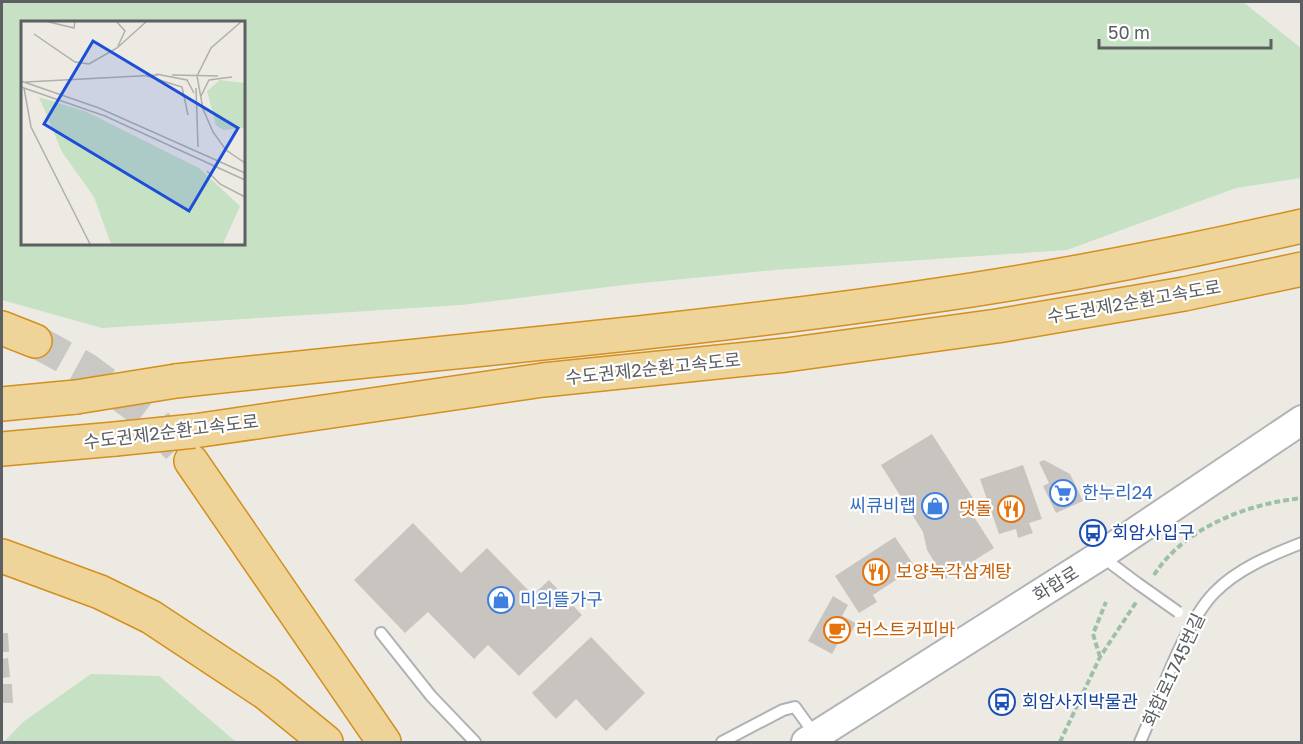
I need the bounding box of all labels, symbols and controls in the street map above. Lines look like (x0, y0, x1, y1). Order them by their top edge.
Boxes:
scale bar (1099, 12, 1272, 50)
inset map (21, 21, 244, 244)
text: 50 m (1108, 21, 1150, 43)
street label: 수도권제2순환고속도로 (1045, 275, 1222, 327)
street label: 수도권제2순환고속도로 (564, 348, 742, 388)
street label: 수도권제2순환고속도로 (82, 409, 260, 453)
supermarket icon: 한누리24 (1048, 478, 1078, 508)
place label: 한누리24 (1082, 481, 1153, 503)
shop icon: 씨큐비랩 (920, 491, 950, 521)
place label: 씨큐비랩 (850, 494, 916, 516)
restaurant icon: 댓돌 (996, 494, 1026, 524)
place label: 댓돌 (959, 497, 992, 519)
bus stop icon: 회암사입구 (1078, 518, 1108, 548)
place label: 회암사입구 (1112, 521, 1195, 543)
restaurant icon: 보양녹각삼계탕 (861, 557, 891, 587)
place label: 보양녹각삼계탕 (896, 560, 1012, 582)
street label: 화합로 (1029, 561, 1082, 606)
shop icon: 미의뜰가구 (486, 585, 516, 615)
place label: 미의뜰가구 (520, 588, 603, 610)
street label: 화합로1745번길 (1137, 609, 1209, 730)
cafe icon: 러스트커피바 (822, 615, 852, 645)
place label: 러스트커피바 (856, 618, 956, 640)
bus stop icon: 회암사지박물관 (987, 687, 1017, 717)
place label: 회암사지박물관 (1022, 690, 1138, 712)

